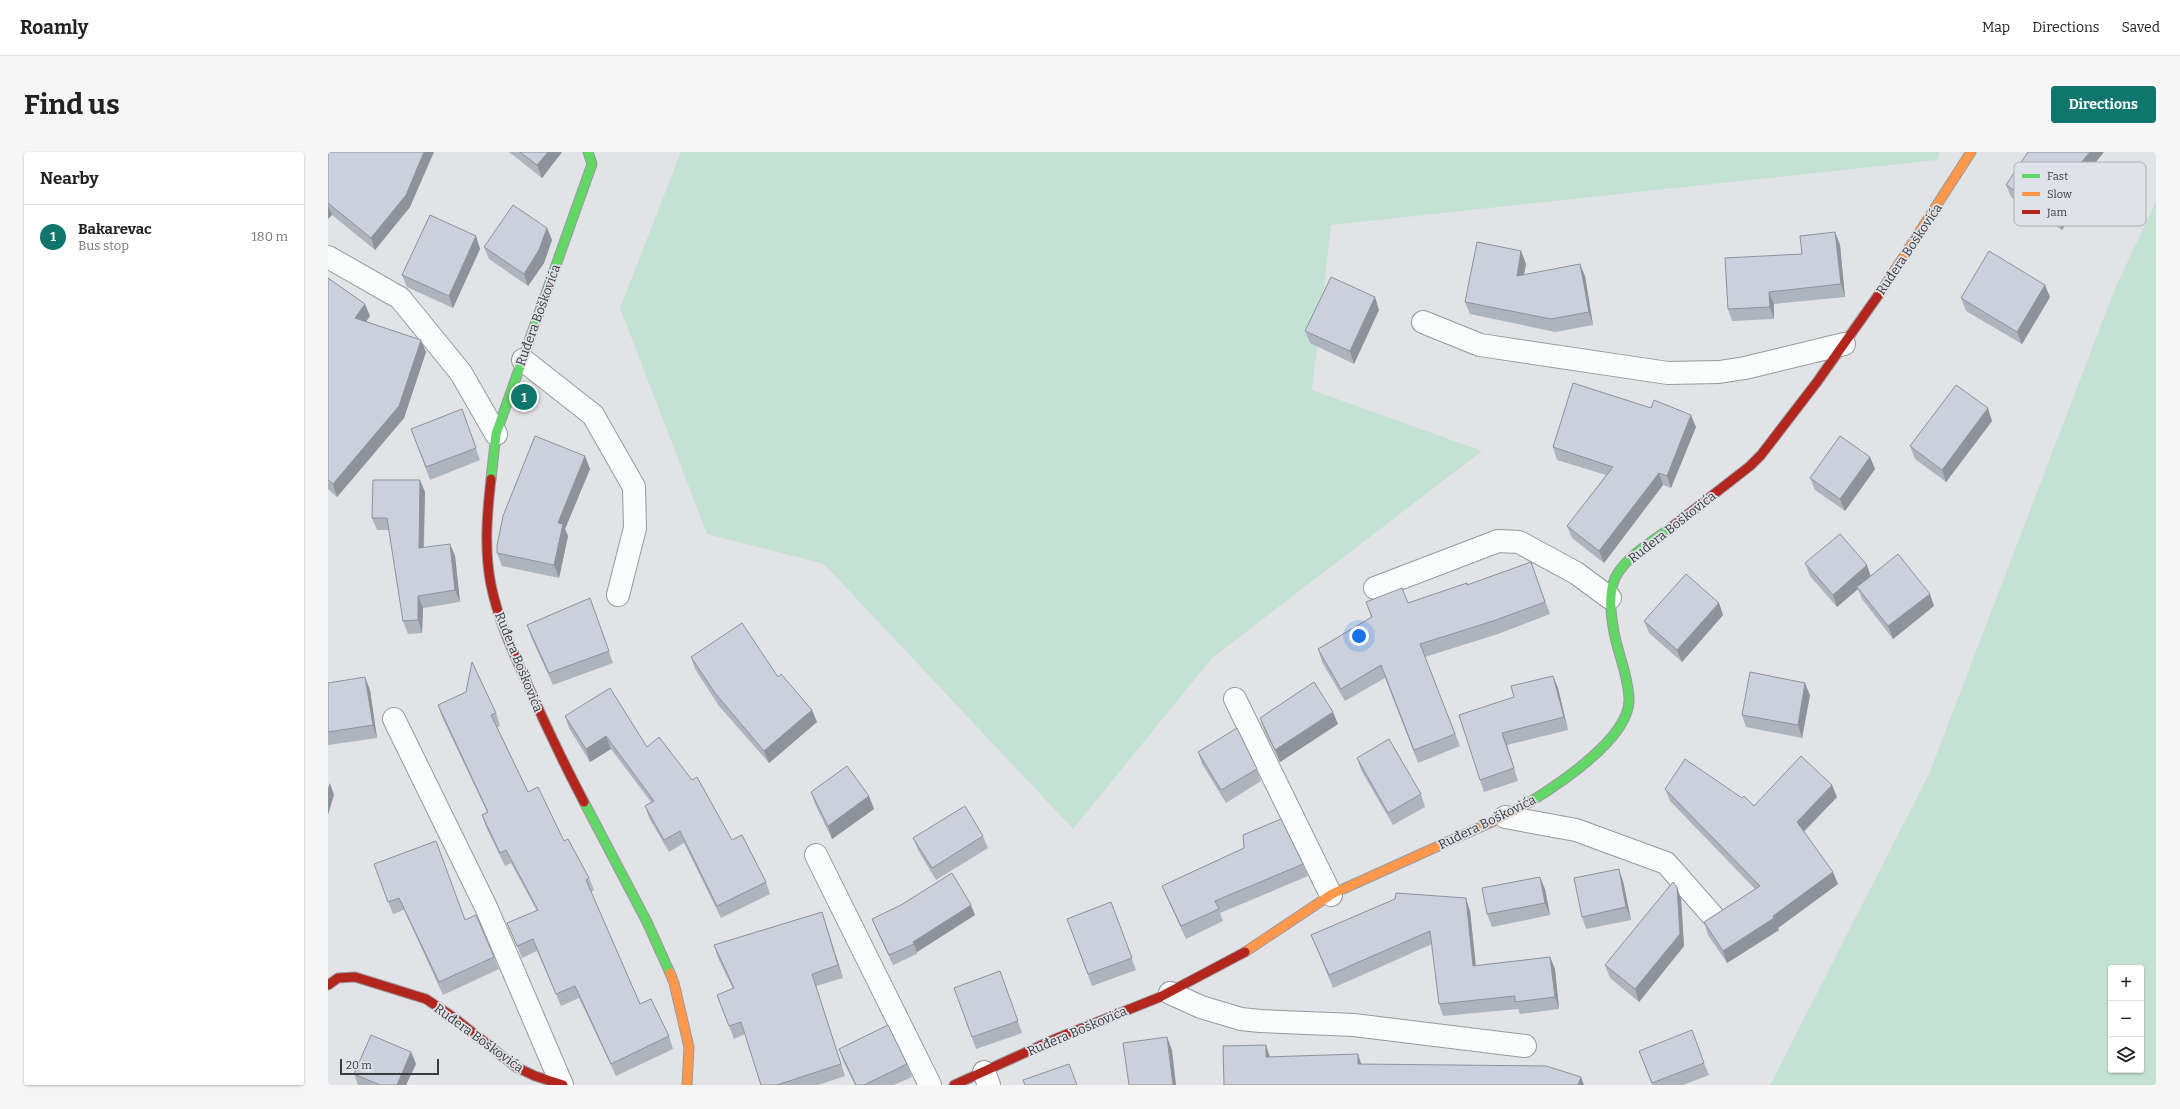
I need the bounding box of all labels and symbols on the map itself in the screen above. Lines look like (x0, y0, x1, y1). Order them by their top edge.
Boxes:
legend (2014, 162, 2146, 226)
text: Fast (2047, 170, 2068, 183)
text: Slow (2047, 188, 2072, 201)
street label: Ruđera Boškovića (1873, 201, 1945, 297)
text: Jam (2046, 206, 2067, 219)
street label: Ruđera Boškovića (513, 262, 563, 368)
pin: 1 (511, 382, 537, 412)
street label: Ruđera Boškovića (1625, 488, 1719, 566)
street label: Ruđera Boškovića (492, 610, 546, 714)
your location (1349, 626, 1369, 646)
street label: Ruđera Boškovića (1436, 792, 1538, 852)
street label: Ruđera Boškovića (431, 1001, 527, 1075)
street label: Ruđera Boškovića (1025, 1003, 1129, 1059)
scale bar (340, 1057, 439, 1076)

